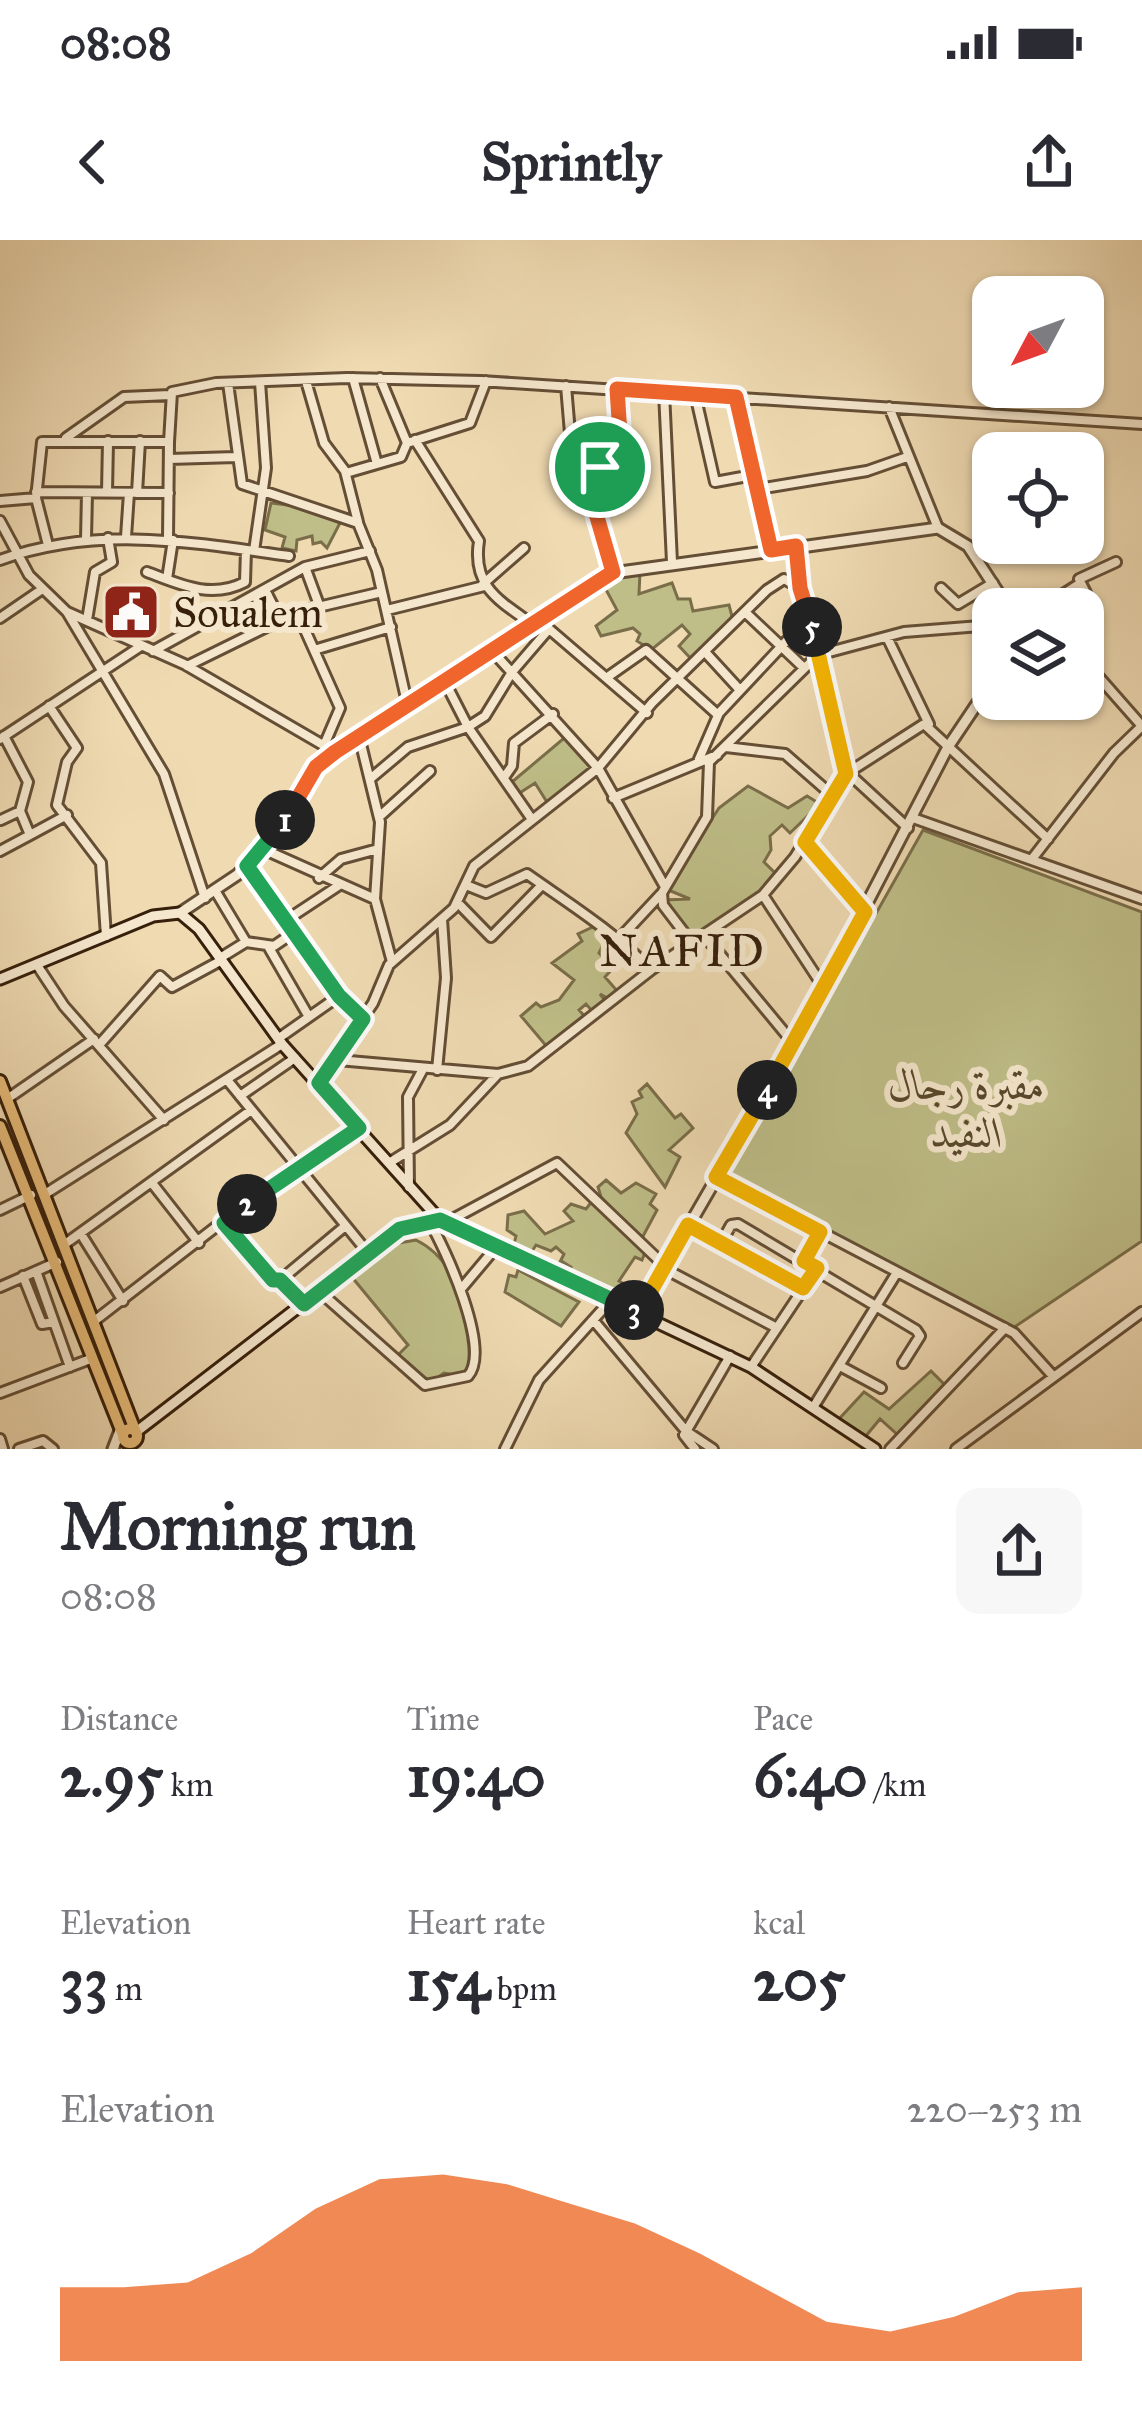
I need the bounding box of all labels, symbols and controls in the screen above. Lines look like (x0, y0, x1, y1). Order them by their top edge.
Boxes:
text: 08:08 (60, 15, 172, 70)
icon: back (60, 129, 126, 195)
text: Sprintly (481, 129, 661, 195)
icon: share (1016, 129, 1082, 195)
north arrow (972, 276, 1104, 408)
map controls (972, 276, 1104, 720)
pin (549, 416, 651, 518)
button: locate (972, 432, 1104, 564)
icon: arrive (567, 434, 633, 500)
public building icon: Soualem (100, 581, 162, 643)
place label: Soualem (173, 587, 323, 639)
button: layers (972, 588, 1104, 720)
pin: 5 (782, 597, 842, 657)
text: 5 (804, 607, 820, 647)
pin: 1 (255, 790, 315, 850)
text: 1 (278, 800, 292, 840)
district label: NAFID (599, 923, 767, 978)
park label: مقبرة رجال النفيد (888, 1059, 1046, 1159)
pin: 4 (737, 1060, 797, 1120)
text: 4 (758, 1070, 776, 1110)
pin: 2 (217, 1174, 277, 1234)
text: 2 (239, 1184, 255, 1224)
pin: 3 (604, 1280, 664, 1340)
text: 3 (627, 1290, 641, 1330)
text: Morning run (60, 1486, 416, 1567)
button: share (956, 1488, 1082, 1614)
text: 08:08 (60, 1572, 157, 1620)
text: Distance (60, 1699, 178, 1739)
text: Time (407, 1699, 480, 1739)
text: Pace (753, 1699, 813, 1739)
text: 2.95 (60, 1739, 163, 1812)
text: 19:40 (407, 1739, 546, 1812)
text: 6:40 (753, 1739, 868, 1812)
text: km (163, 1765, 214, 1805)
text: /km (868, 1765, 927, 1805)
text: Elevation (60, 1903, 191, 1943)
text: Heart rate (407, 1903, 545, 1943)
text: kcal (753, 1903, 805, 1943)
text: 33 (60, 1943, 108, 2016)
text: 154 (407, 1943, 490, 2016)
text: 205 (753, 1943, 846, 2016)
text: m (108, 1969, 143, 2009)
text: bpm (490, 1969, 557, 2009)
text: Elevation (60, 2085, 215, 2133)
text: 220–253 m (907, 2085, 1082, 2133)

